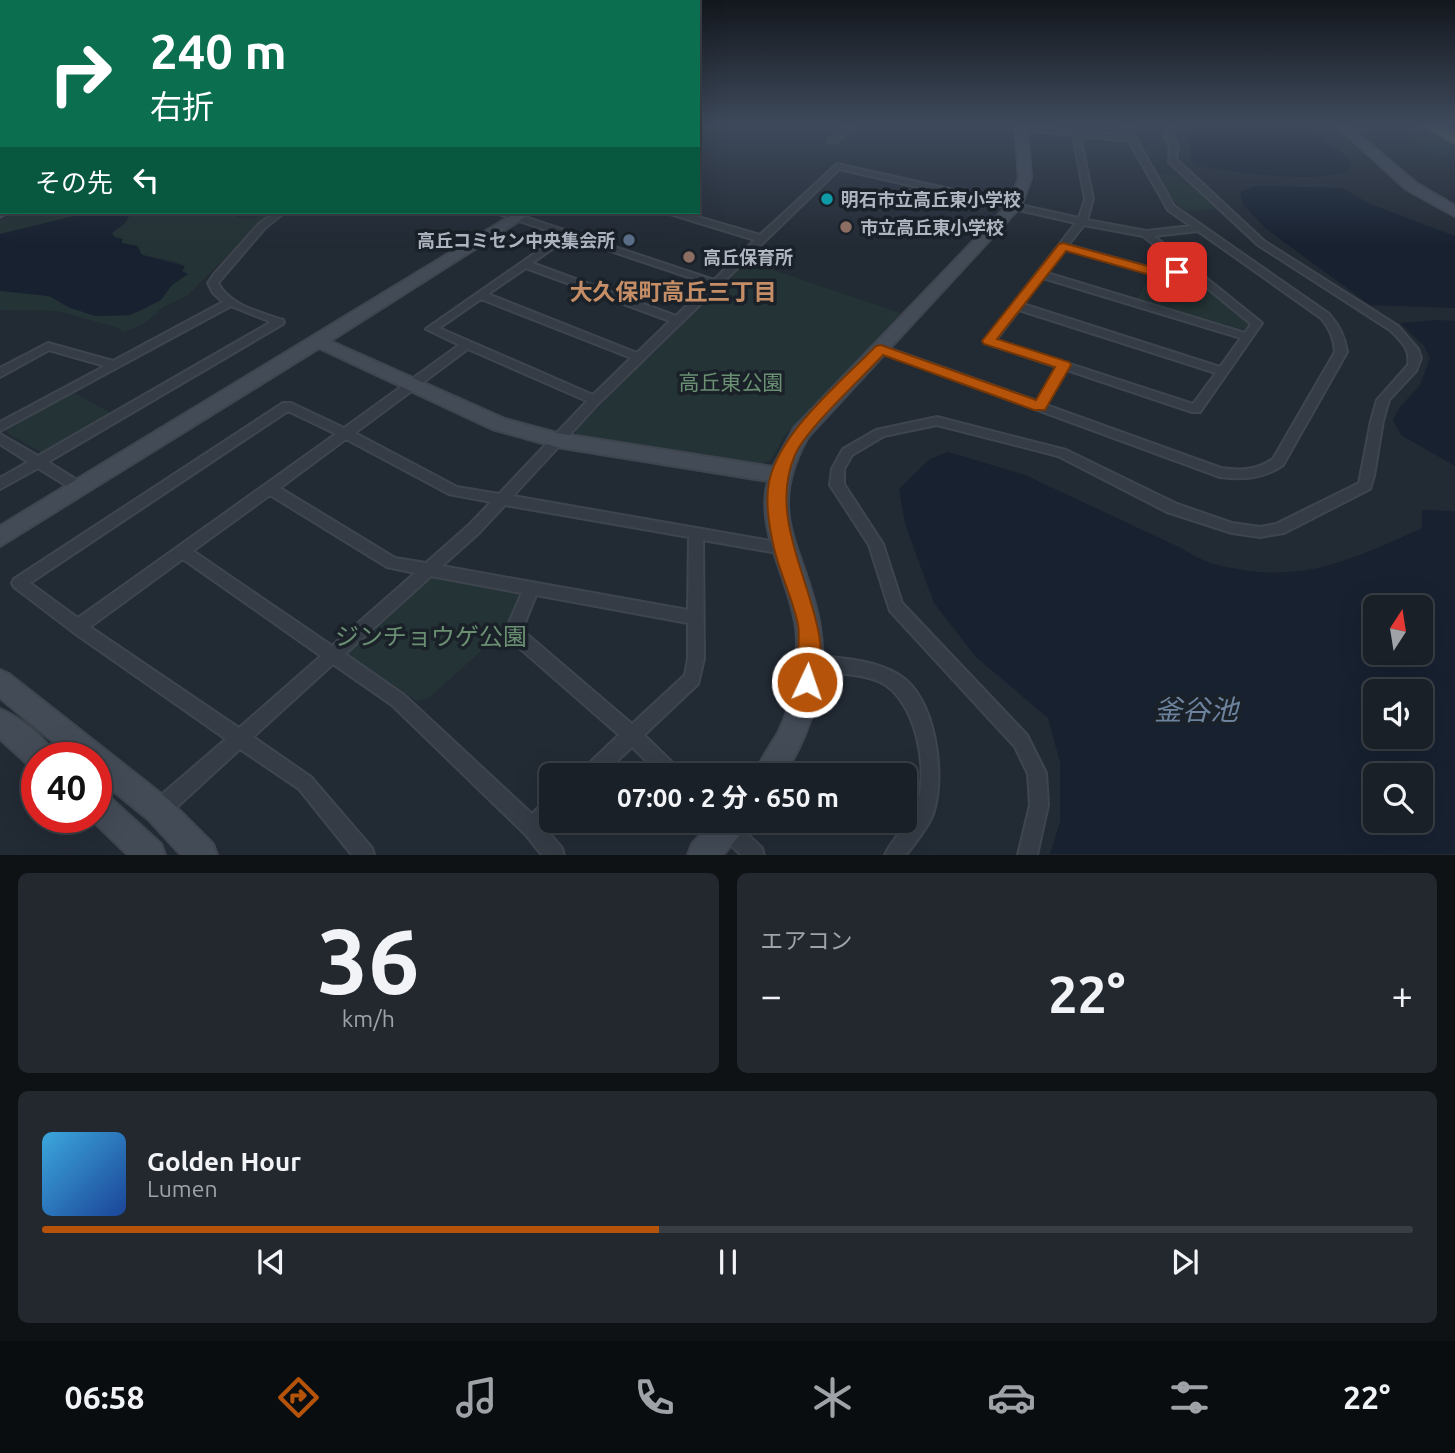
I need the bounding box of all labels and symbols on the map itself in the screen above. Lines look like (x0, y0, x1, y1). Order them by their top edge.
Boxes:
place label: 明石市立高丘東小学校 (841, 189, 1021, 209)
marker: 明石市立高丘東小学校 (819, 191, 835, 207)
place label: 市立高丘東小学校 (860, 217, 1004, 237)
marker: 市立高丘東小学校 (838, 219, 854, 235)
place label: 高丘コミセン中央集会所 (417, 230, 615, 250)
marker: 高丘コミセン中央集会所 (621, 232, 637, 248)
pin (1147, 242, 1207, 302)
place label: 高丘保育所 (703, 247, 793, 267)
marker: 高丘保育所 (681, 249, 697, 265)
district label: 大久保町高丘三丁目 (570, 279, 777, 304)
park label: 高丘東公園 (679, 370, 784, 394)
north arrow (1363, 595, 1433, 665)
park label: ジンチョウゲ公園 (335, 623, 527, 650)
position arrow (770, 645, 844, 719)
water label: 釜谷池 (1154, 694, 1241, 725)
speed limit sign: 40 (21, 742, 112, 833)

